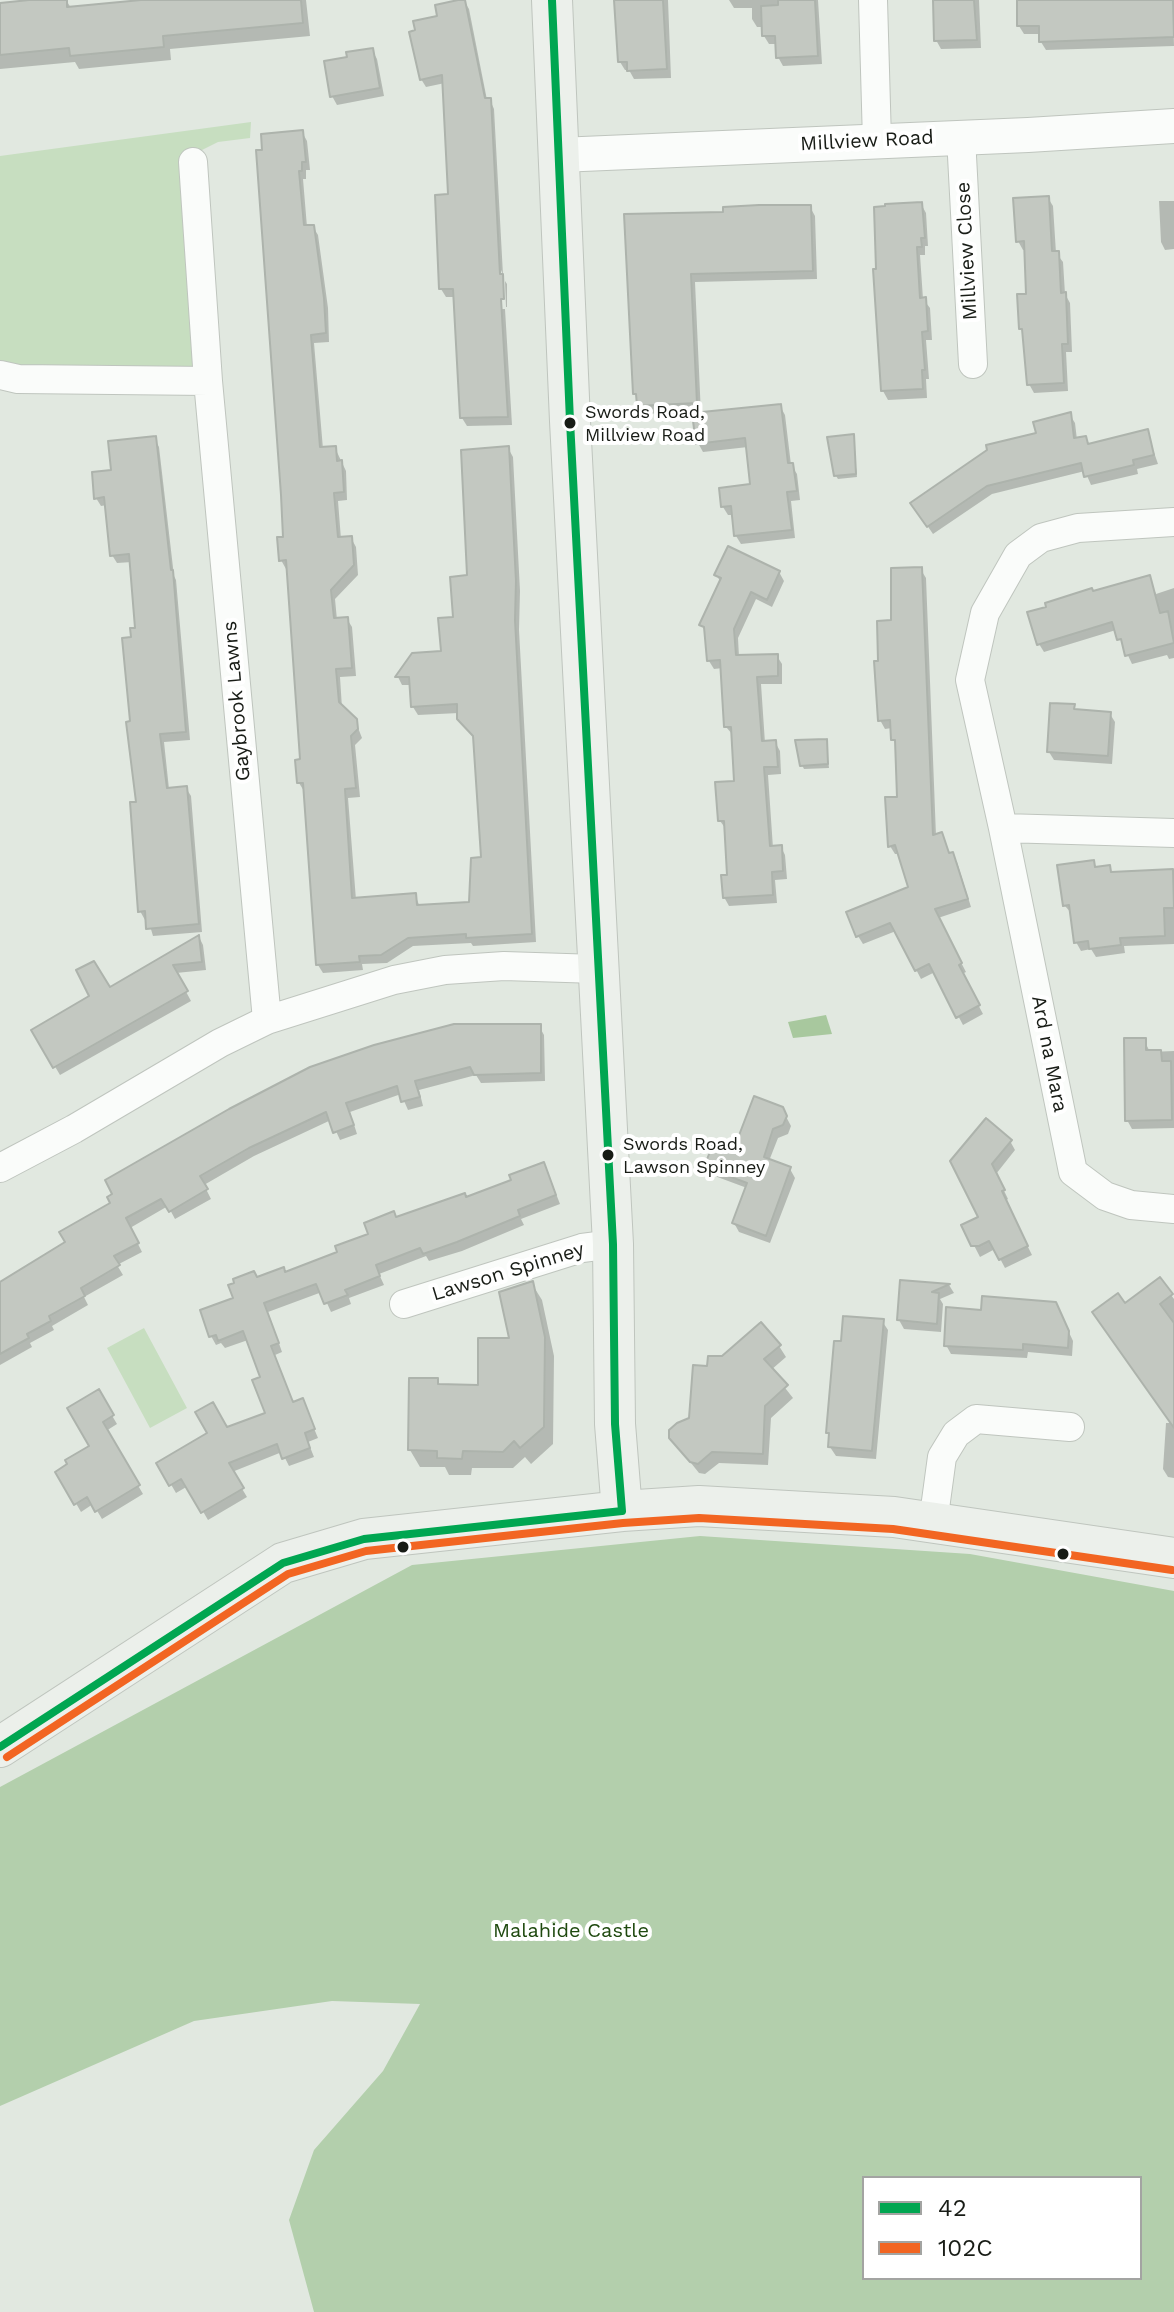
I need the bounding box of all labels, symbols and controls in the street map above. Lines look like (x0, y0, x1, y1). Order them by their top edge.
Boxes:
street label: Millview Road (800, 126, 934, 156)
street label: Millview Close (951, 181, 983, 321)
place label: Swords Road, Millview Road (585, 402, 705, 444)
marker: Swords Road, Millview Road (562, 415, 578, 431)
street label: Gaybrook Lawns (218, 620, 256, 782)
street label: Ard na Mara (1026, 994, 1072, 1114)
place label: Swords Road, Lawson Spinney (623, 1134, 765, 1176)
marker: Swords Road, Lawson Spinney (600, 1147, 616, 1163)
street label: Lawson Spinney (429, 1237, 587, 1307)
unlabelled marker (395, 1539, 411, 1555)
unlabelled marker (1055, 1546, 1071, 1562)
park label: Malahide Castle (493, 1919, 649, 1943)
legend (862, 2176, 1142, 2280)
text: 42 (938, 2194, 967, 2222)
text: 102C (938, 2234, 993, 2262)

